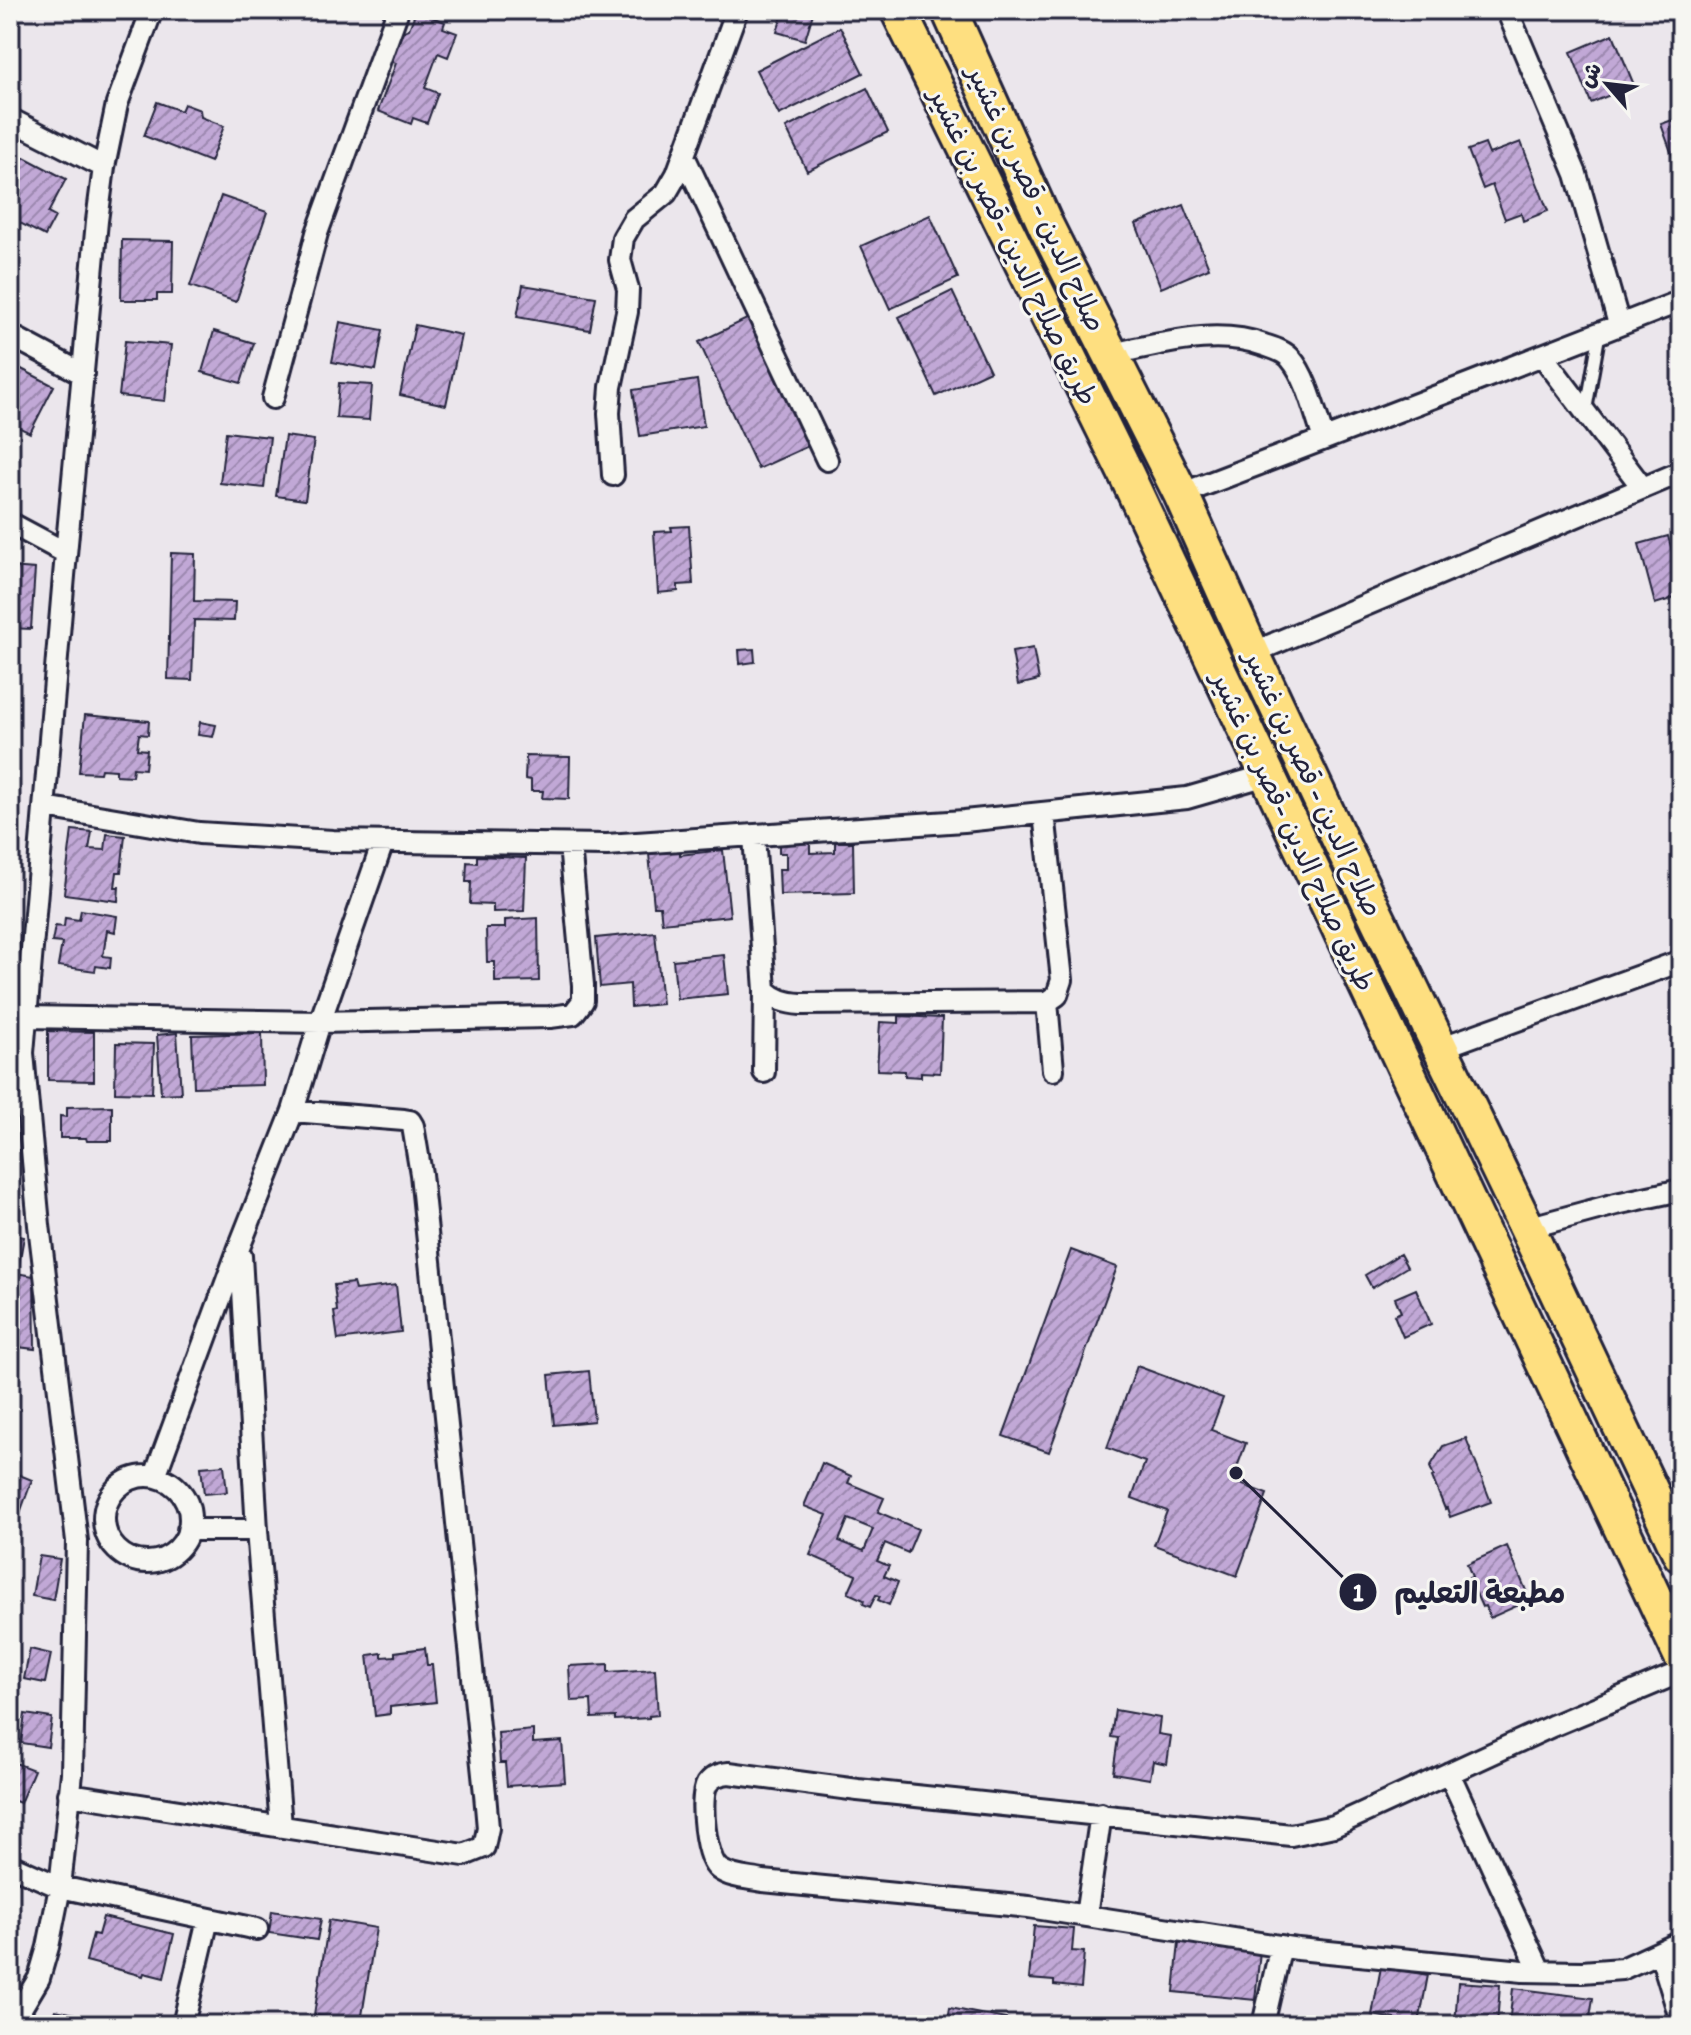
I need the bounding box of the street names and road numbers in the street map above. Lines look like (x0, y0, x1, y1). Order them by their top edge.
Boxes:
street label: صلاح الدين - قصر بن غشير (957, 57, 1114, 338)
street label: طريق صلاح الدين -قصر بن غشير (919, 80, 1106, 411)
street label: صلاح الدين - قصر بن غشير (1234, 642, 1391, 923)
street label: طريق صلاح الدين -قصر بن غشير (1202, 664, 1383, 997)

